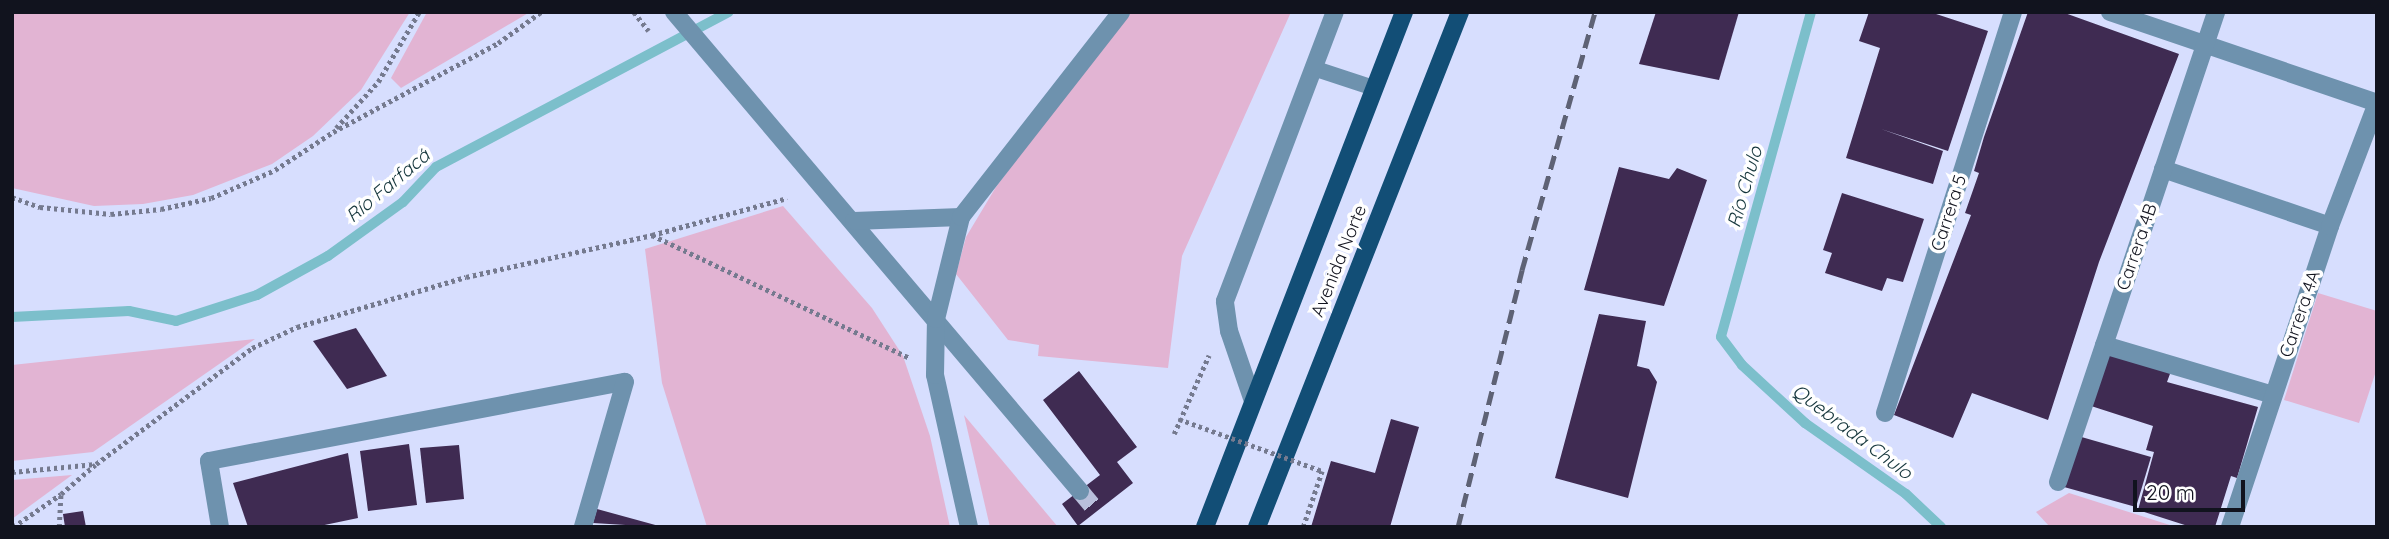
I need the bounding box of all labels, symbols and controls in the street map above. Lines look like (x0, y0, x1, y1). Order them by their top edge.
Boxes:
water label: Río Farfacá (341, 144, 435, 228)
water label: Río Chulo (1723, 144, 1767, 230)
street label: Carrera 5 (1927, 172, 1971, 254)
street label: Carrera 4B (2112, 201, 2162, 293)
street label: Avenida Norte (1307, 202, 1371, 320)
street label: Carrera 4A (2275, 268, 2325, 360)
water label: Quebrada Chulo (1788, 379, 1916, 485)
scale bar (2137, 466, 2249, 510)
text: 20 m (2146, 479, 2195, 505)

